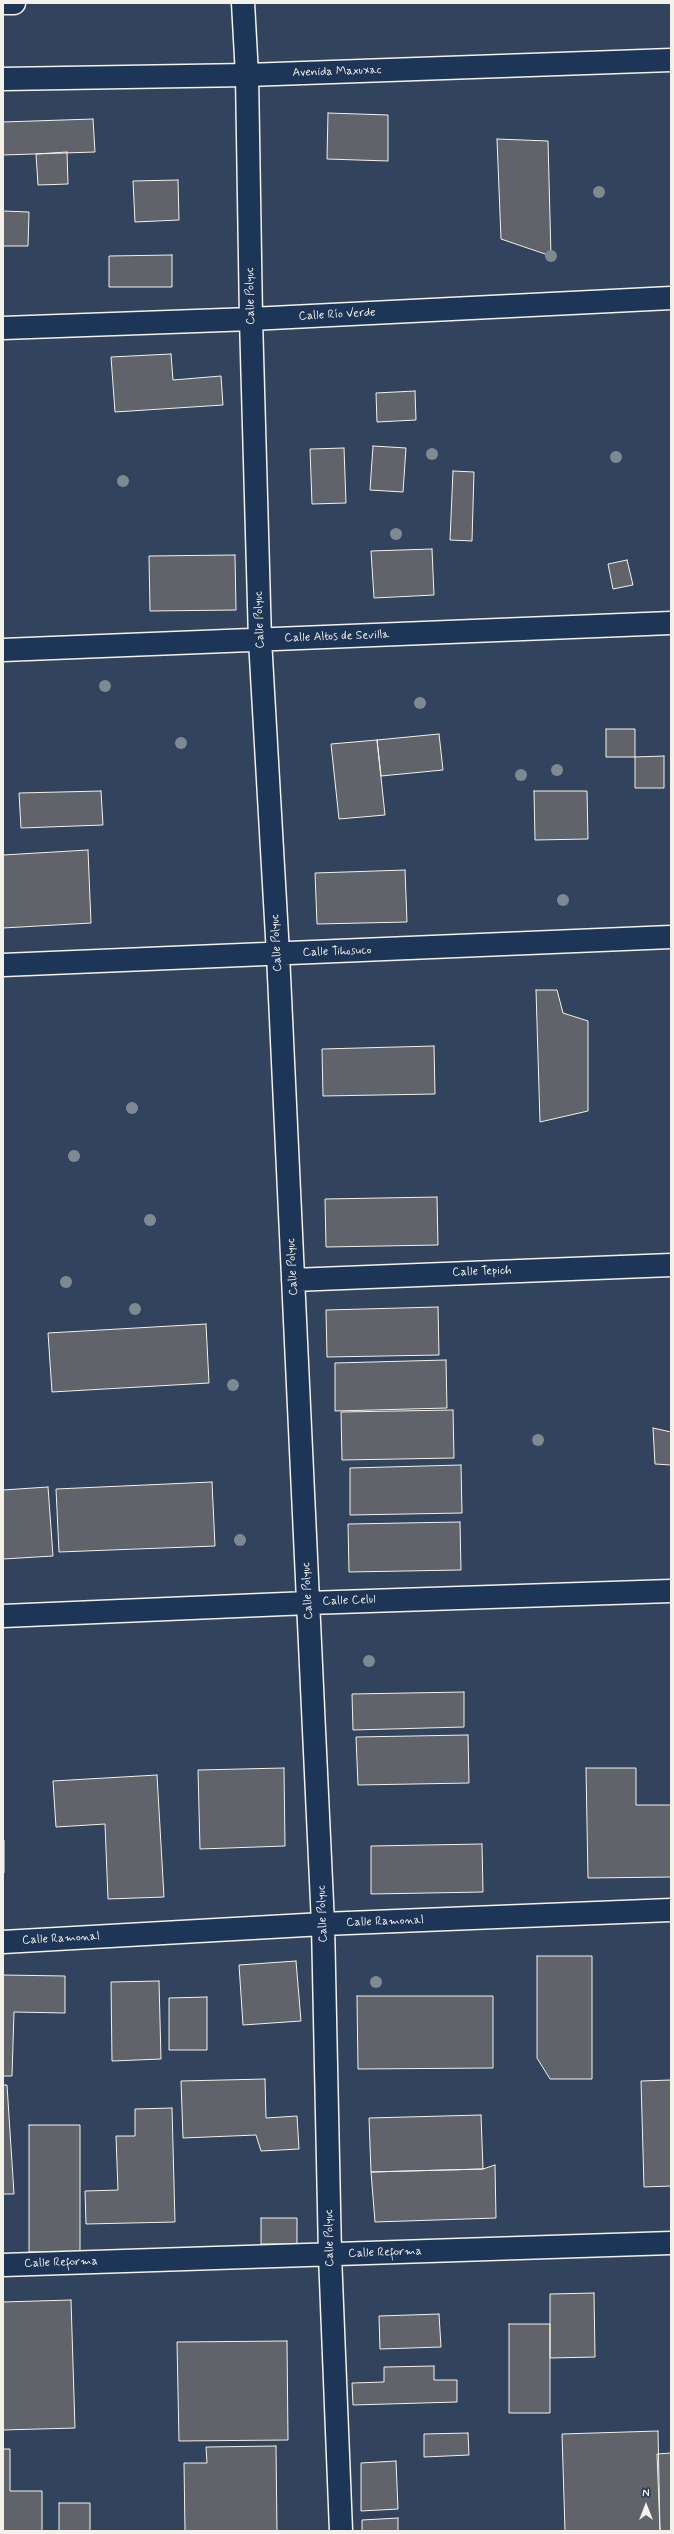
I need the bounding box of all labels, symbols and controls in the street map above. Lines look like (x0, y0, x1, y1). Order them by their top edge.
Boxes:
street label: Avenida Maxuxac (292, 63, 382, 81)
street label: Calle Polyuc (243, 267, 259, 325)
street label: Calle Río Verde (298, 306, 376, 324)
street label: Calle Polyuc (252, 591, 268, 649)
street label: Calle Altos de Sevilla (284, 628, 390, 646)
street label: Calle Polyuc (268, 914, 286, 972)
street label: Calle Tihosuco (302, 944, 372, 960)
street label: Calle Polyuc (284, 1238, 302, 1296)
street label: Calle Tepich (452, 1264, 512, 1280)
street label: Calle Polyuc (299, 1562, 317, 1620)
street label: Calle Celul (322, 1593, 376, 1609)
street label: Calle Polyuc (315, 1885, 331, 1943)
street label: Calle Ramonal (346, 1913, 424, 1931)
street label: Calle Ramonal (22, 1930, 100, 1948)
street label: Calle Polyuc (322, 2209, 338, 2267)
street label: Calle Reforma (348, 2245, 422, 2261)
street label: Calle Reforma (24, 2255, 98, 2271)
north arrow (626, 2486, 666, 2526)
text: N (642, 2487, 650, 2501)

